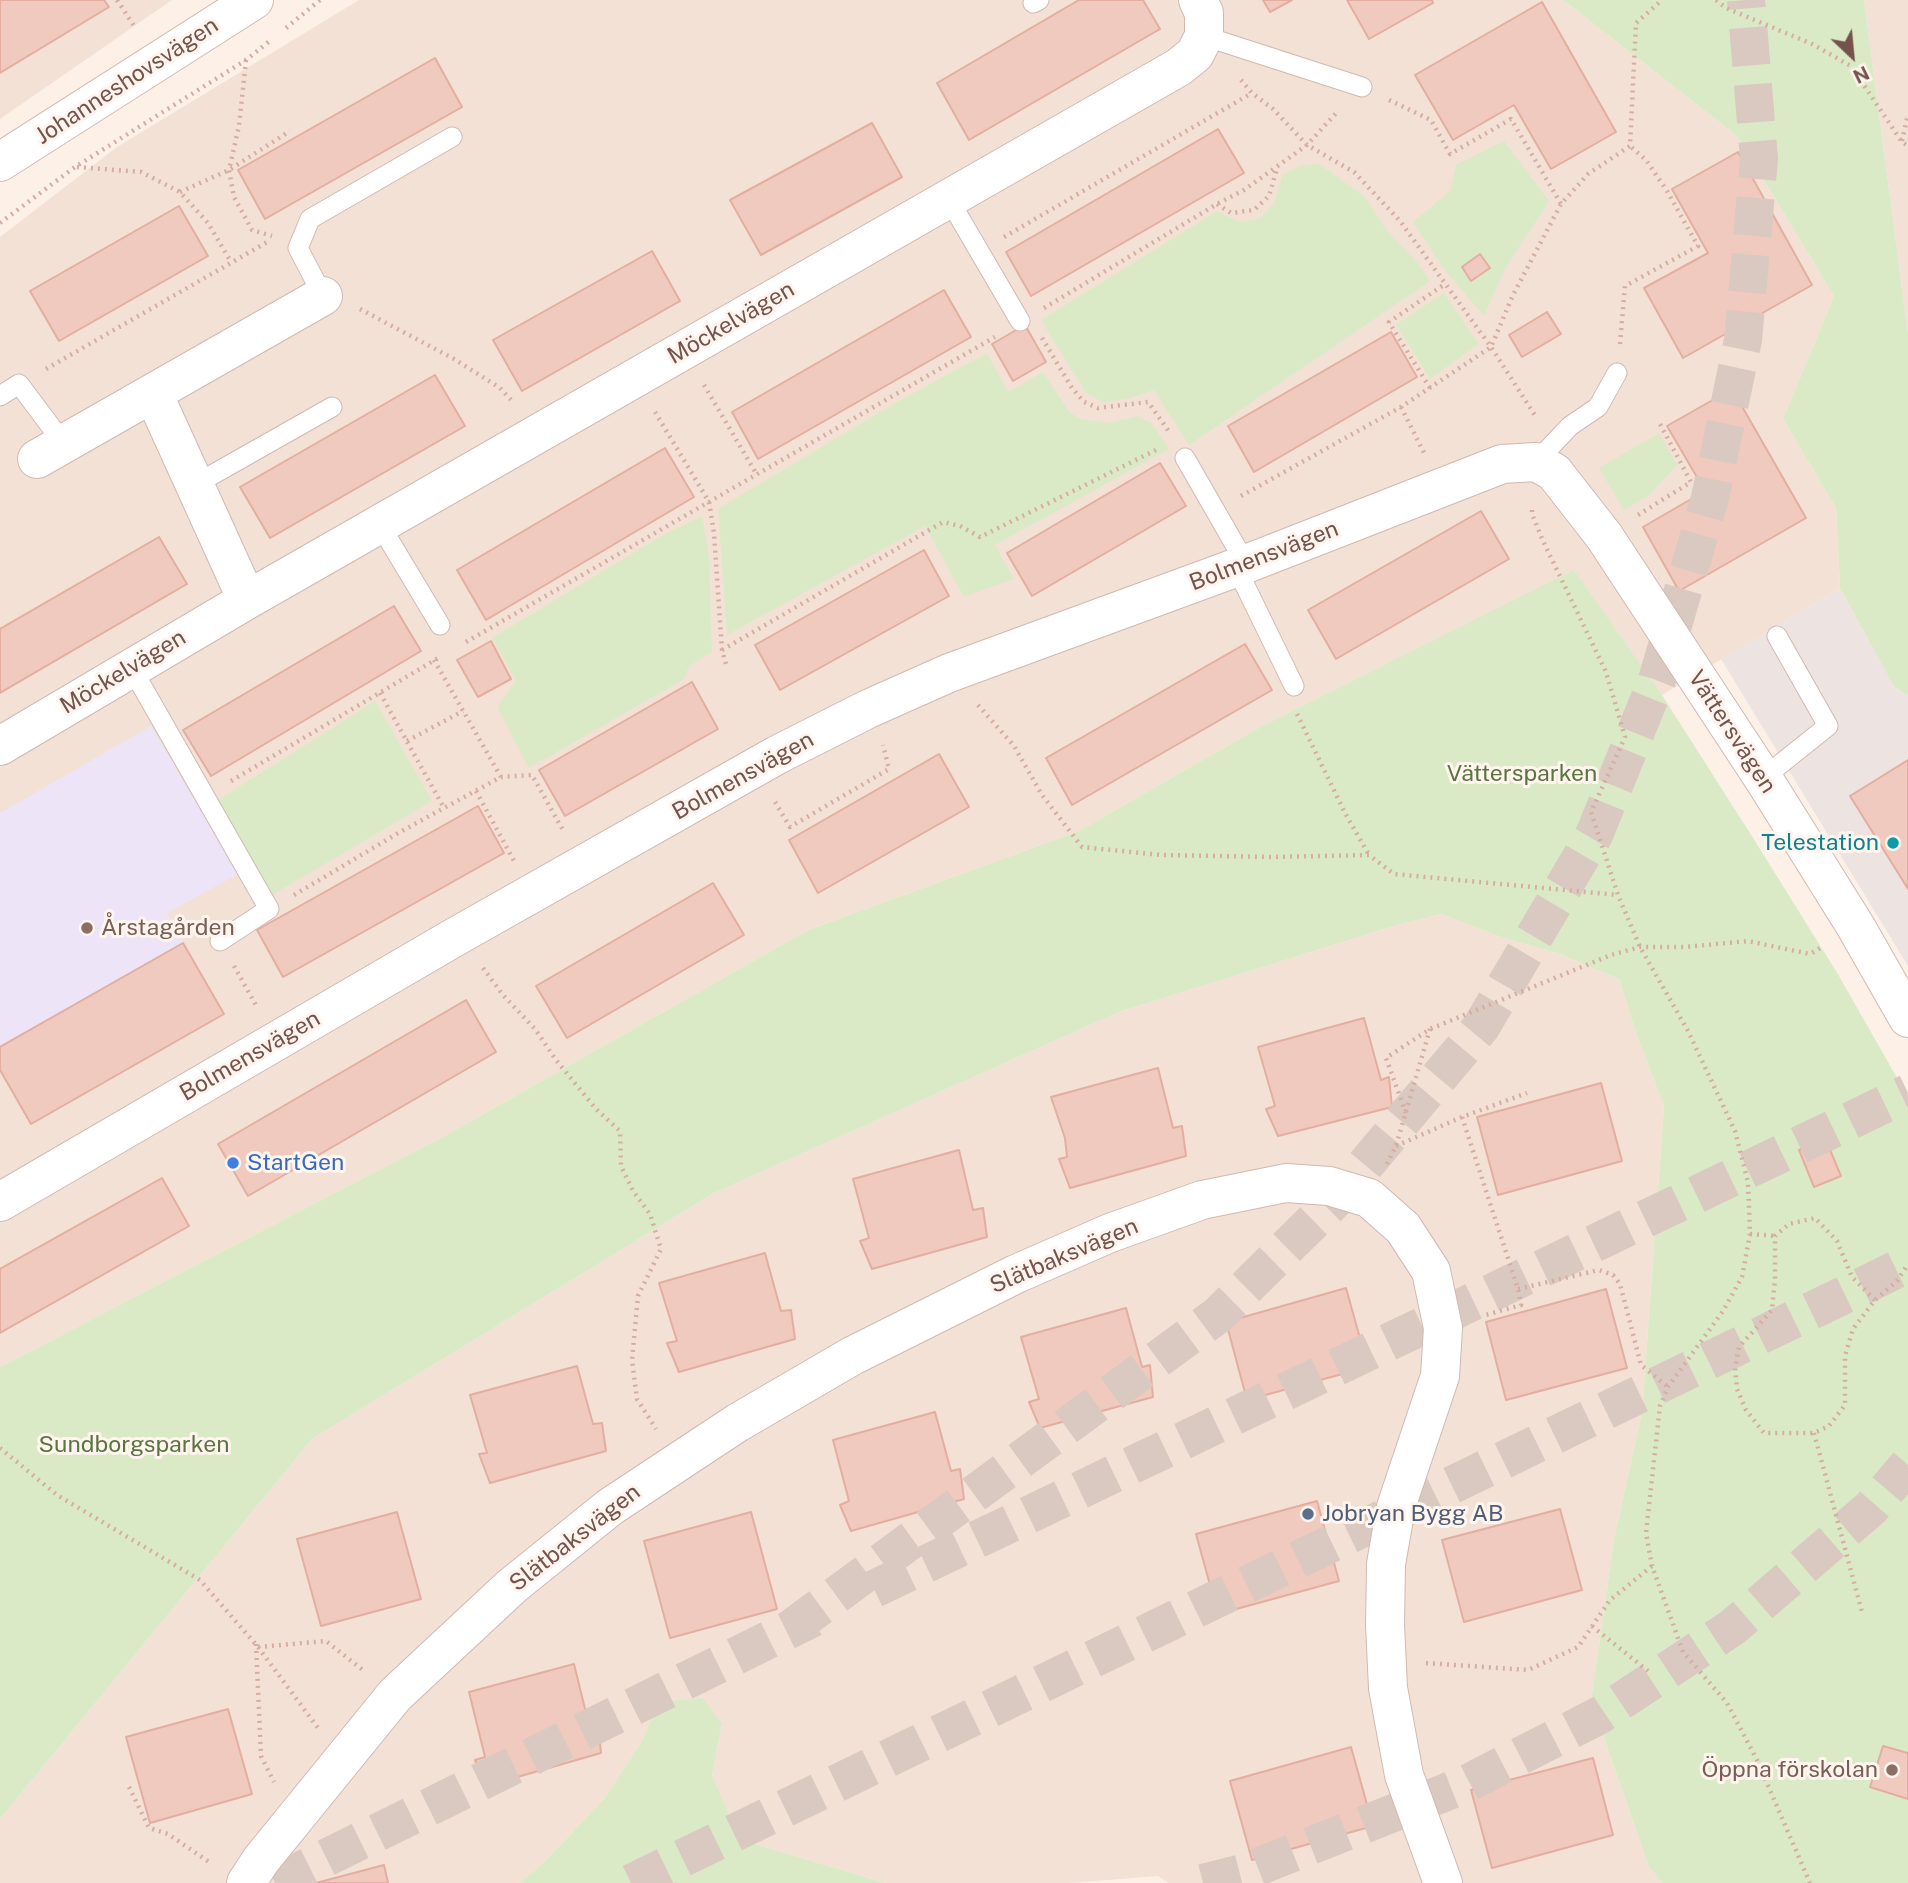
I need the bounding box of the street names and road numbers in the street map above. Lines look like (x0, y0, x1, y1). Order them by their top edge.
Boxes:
street label: Johanneshovsvägen (30, 12, 224, 150)
street label: Möckelvägen (663, 276, 799, 370)
street label: Bolmensvägen (1186, 515, 1342, 597)
street label: Möckelvägen (55, 624, 191, 720)
street label: Vättersvägen (1682, 665, 1782, 799)
street label: Bolmensvägen (668, 726, 818, 826)
street label: Bolmensvägen (175, 1005, 325, 1107)
street label: Slätbaksvägen (986, 1212, 1142, 1300)
street label: Slätbaksvägen (504, 1478, 646, 1598)

